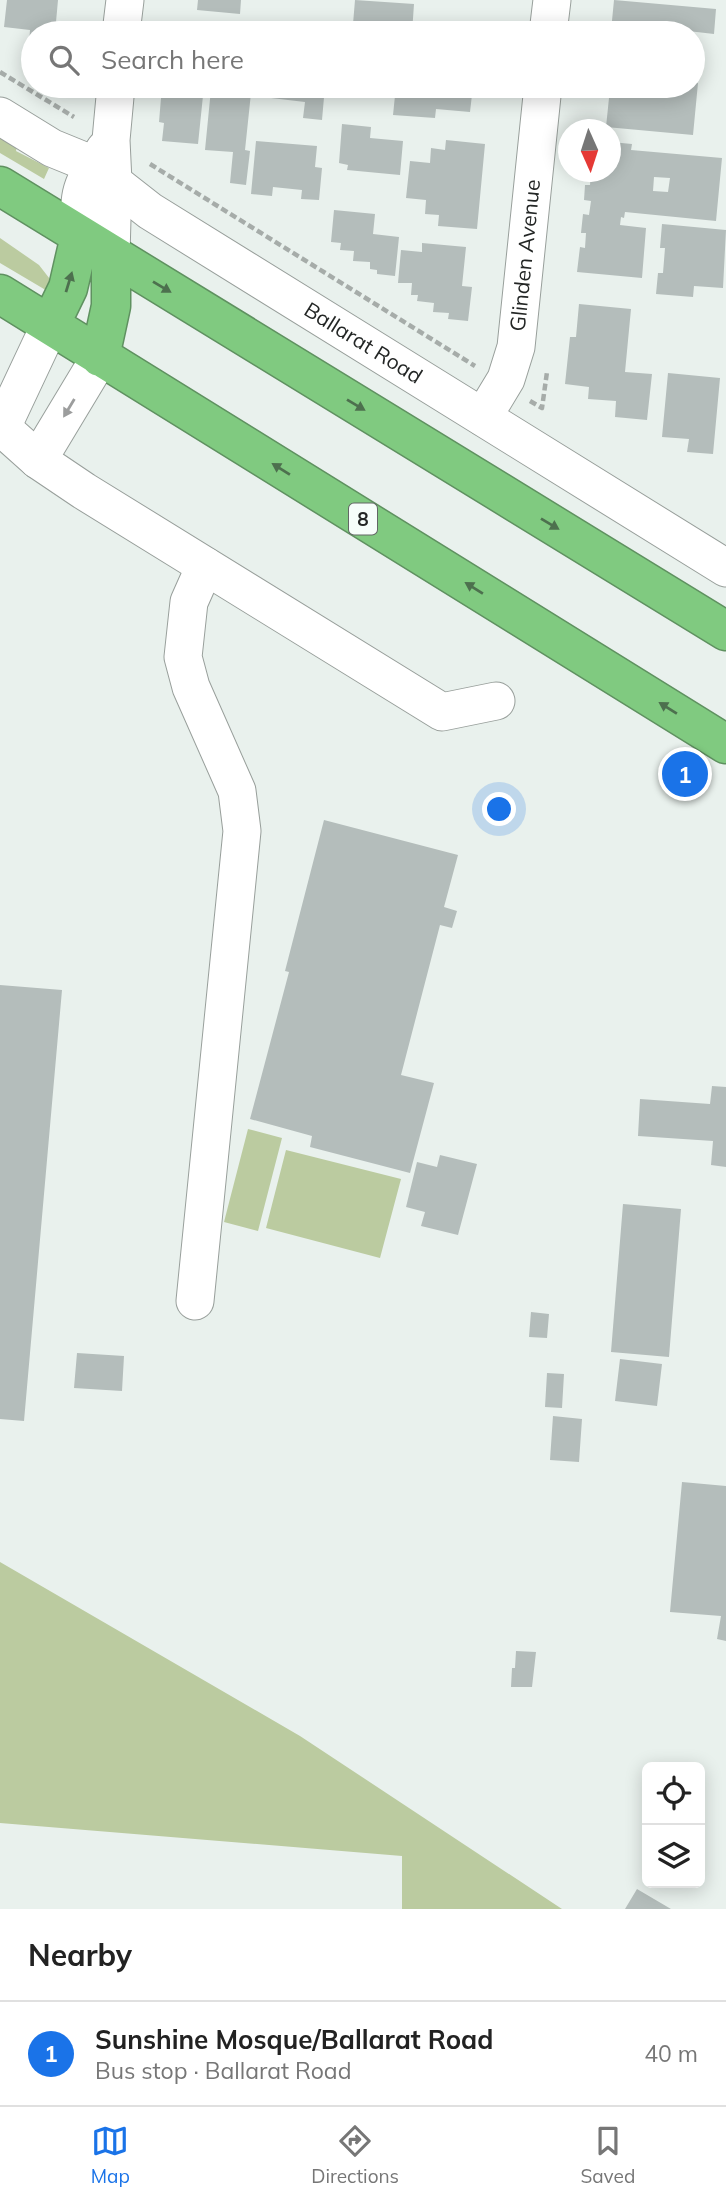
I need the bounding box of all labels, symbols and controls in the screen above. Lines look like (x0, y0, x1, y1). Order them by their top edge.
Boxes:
search box (21, 21, 705, 98)
icon: search (45, 41, 83, 79)
text: Search here (101, 43, 244, 76)
north arrow (558, 119, 621, 182)
street label: Glinden Avenue (504, 178, 545, 333)
one-way arrow (64, 271, 74, 292)
one-way arrow (152, 281, 171, 293)
street label: Ballarat Road (300, 296, 427, 389)
one-way arrow (62, 399, 75, 418)
one-way arrow (346, 399, 366, 412)
one-way arrow (271, 462, 291, 475)
road number: 8 (349, 504, 377, 534)
one-way arrow (541, 518, 560, 530)
one-way arrow (465, 582, 484, 595)
one-way arrow (658, 701, 678, 714)
pin: 1 (662, 748, 708, 800)
your location (482, 792, 516, 826)
map controls (642, 1762, 705, 1888)
button: locate (642, 1762, 705, 1825)
button: layers (642, 1825, 705, 1888)
text: Nearby (28, 1936, 132, 1974)
text: Sunshine Mosque/Ballarat Road (95, 2023, 493, 2056)
text: 1 (44, 2039, 58, 2068)
text: 40 m (644, 2039, 698, 2068)
text: Bus stop · Ballarat Road (95, 2056, 351, 2085)
tab: Map (91, 2122, 130, 2188)
tab: Directions (311, 2122, 399, 2188)
tab: Saved (580, 2122, 635, 2188)

